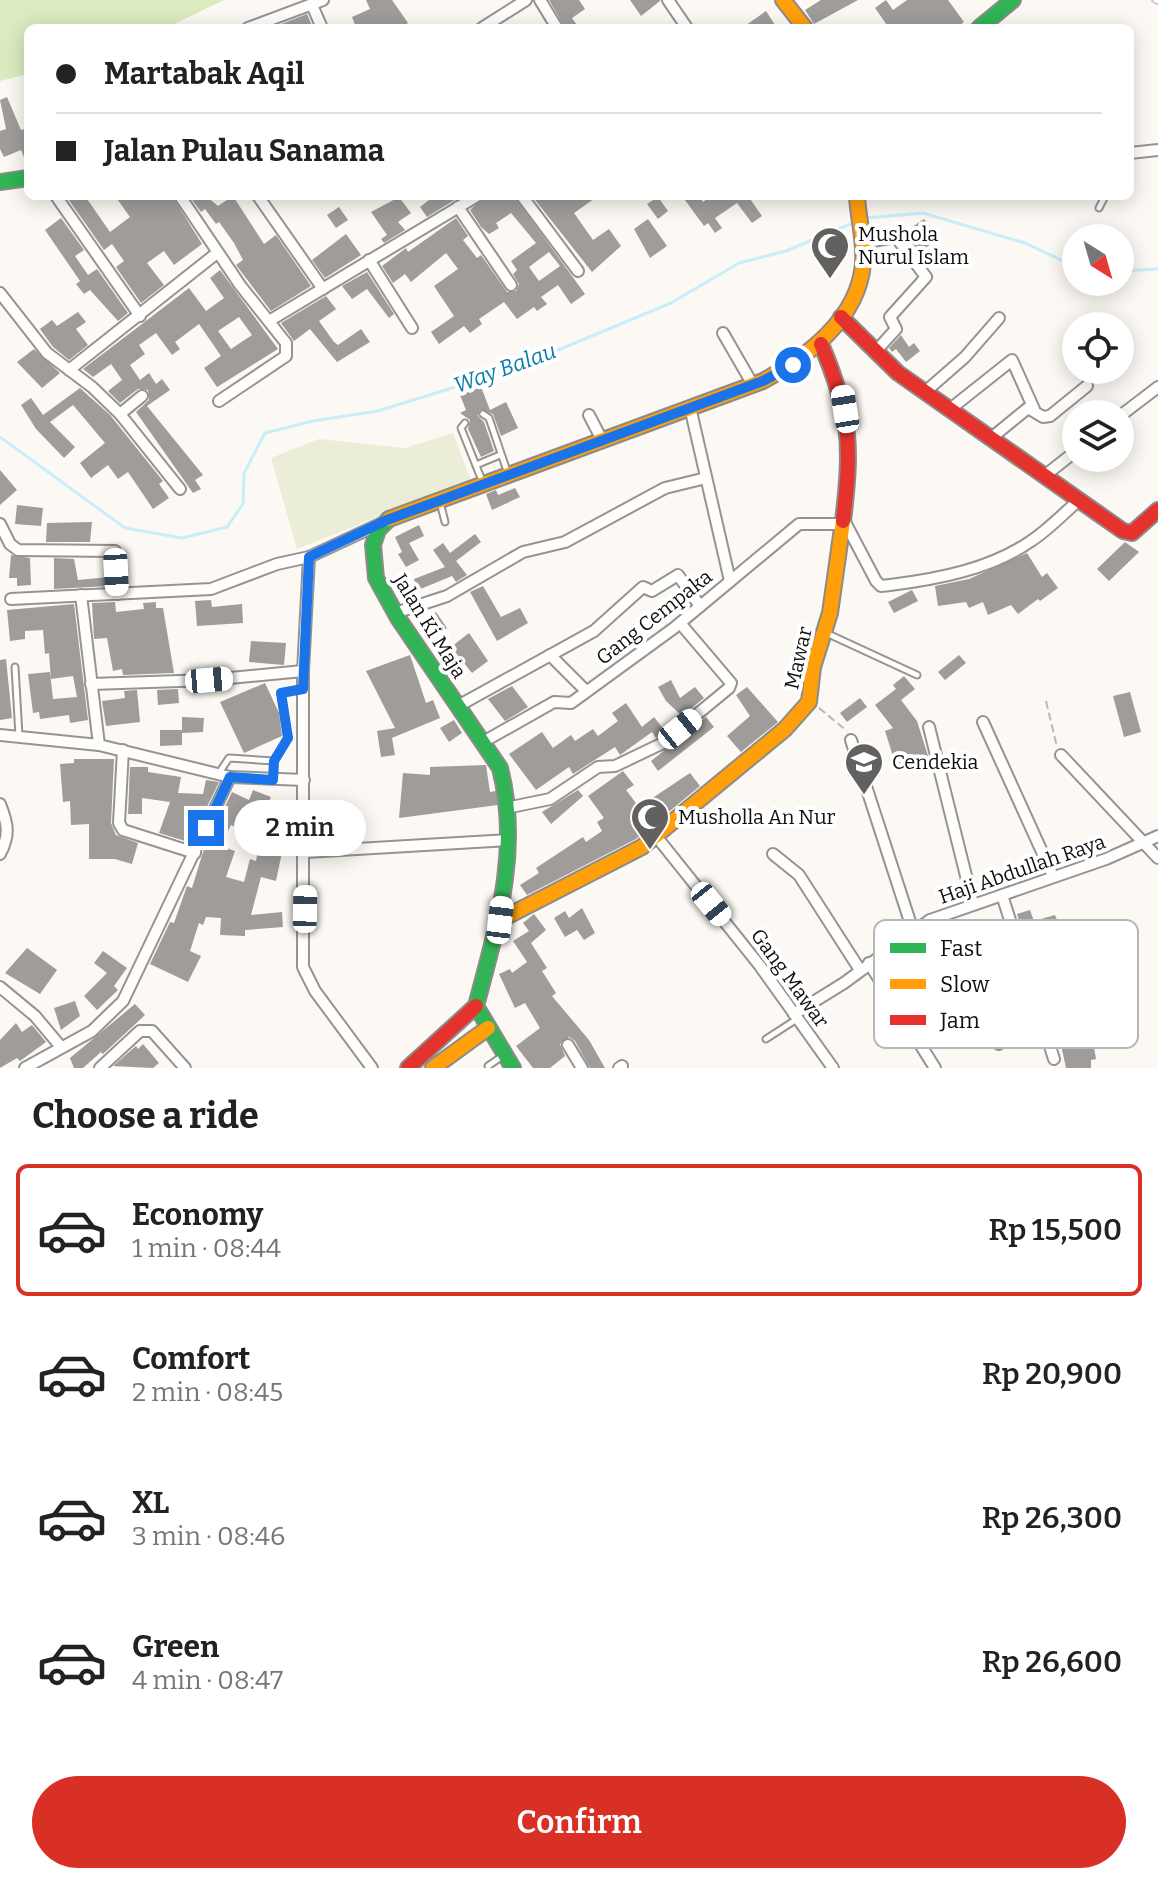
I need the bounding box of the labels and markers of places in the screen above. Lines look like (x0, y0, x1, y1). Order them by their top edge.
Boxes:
place label: Mushola Nurul Islam (858, 222, 969, 269)
mosque icon: Mushola Nurul Islam (809, 225, 851, 280)
school or university icon: Cendekia (843, 741, 885, 796)
place label: Cendekia (892, 750, 978, 774)
mosque icon: Musholla An Nur (629, 796, 671, 851)
place label: Musholla An Nur (678, 805, 836, 829)

